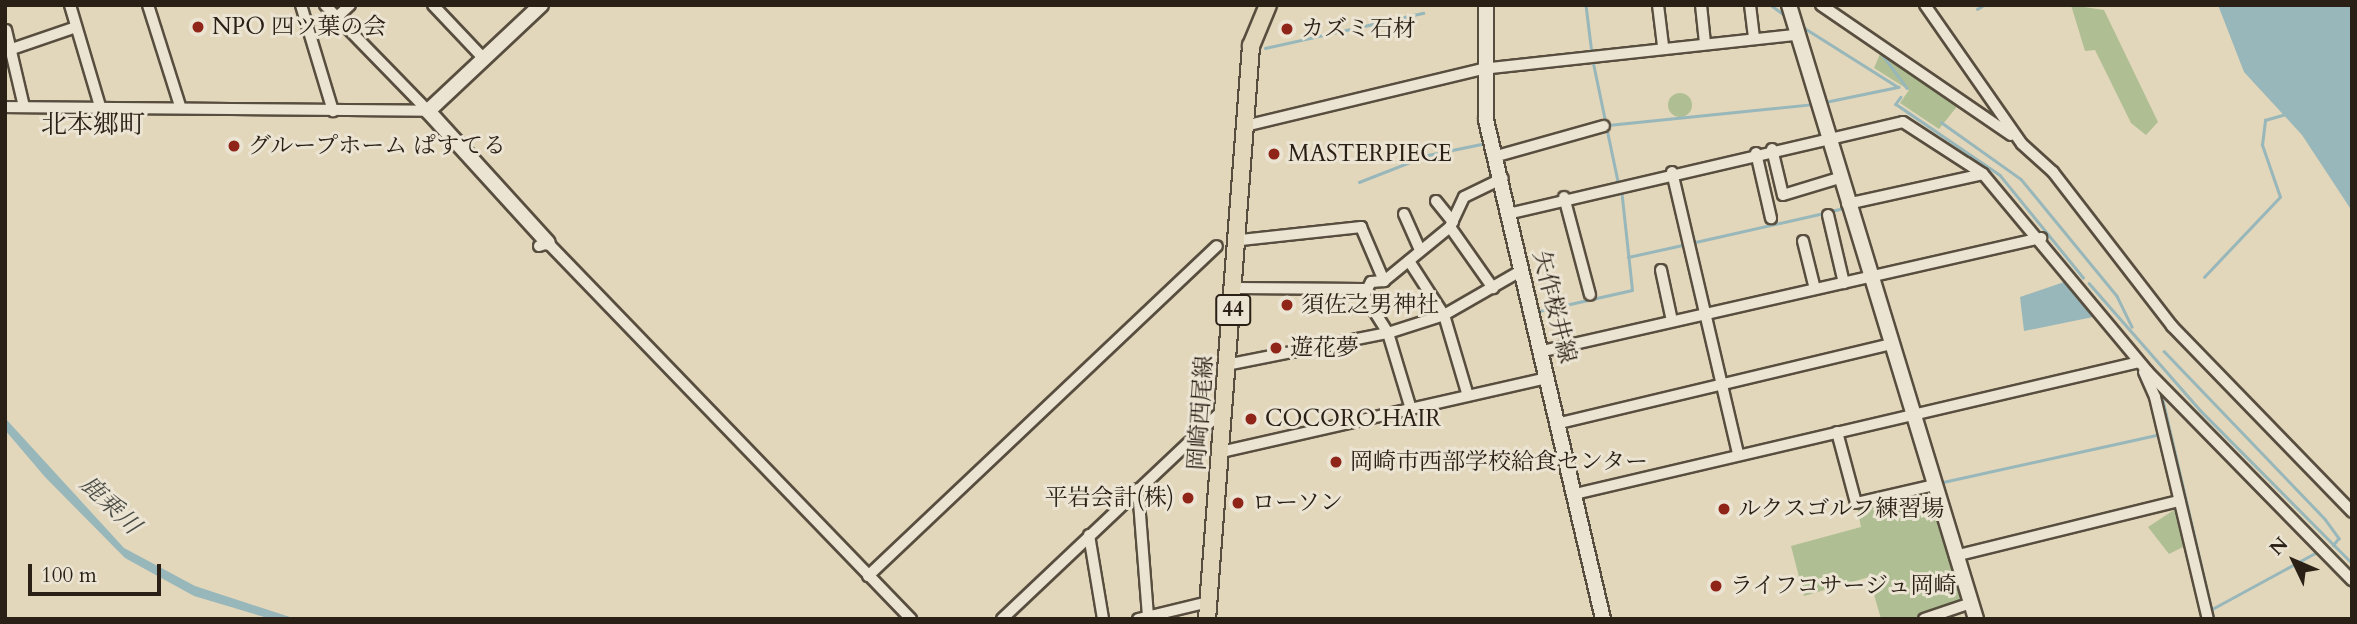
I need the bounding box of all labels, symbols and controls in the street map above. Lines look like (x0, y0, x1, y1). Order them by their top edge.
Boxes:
place label: NPO 四ツ葉の会 (212, 13, 386, 41)
place label: カズミ石材 (1301, 15, 1416, 43)
marker: NPO 四ツ葉の会 (190, 19, 206, 35)
marker: カズミ石材 (1279, 21, 1295, 37)
district label: 北本郷町 (41, 109, 145, 141)
place label: グループホーム ぱすてる (248, 132, 507, 160)
marker: グループホーム ぱすてる (226, 138, 242, 154)
place label: MASTERPIECE (1288, 140, 1452, 168)
marker: MASTERPIECE (1266, 146, 1282, 162)
street label: 矢作桜井線 (1527, 248, 1581, 366)
place label: 須佐之男神社 (1301, 291, 1439, 319)
road number: 44 (1214, 292, 1252, 328)
marker: 須佐之男神社 (1279, 297, 1295, 313)
place label: 遊花夢 (1290, 334, 1359, 362)
marker: 遊花夢 (1268, 340, 1284, 356)
street label: 岡崎西尾線 (1183, 355, 1219, 471)
place label: COCORO HAIR (1265, 405, 1441, 433)
marker: COCORO HAIR (1243, 411, 1259, 427)
place label: 岡崎市西部学校給食センター (1350, 448, 1649, 476)
marker: 岡崎市西部学校給食センター (1328, 454, 1344, 470)
water label: 鹿乗川 (74, 470, 146, 540)
place label: 平岩会計(株) (1044, 484, 1174, 512)
place label: ローソン (1252, 489, 1344, 517)
marker: 平岩会計(株) (1180, 490, 1196, 506)
marker: ローソン (1230, 495, 1246, 511)
place label: ルクスゴルフ練習場 (1738, 495, 1945, 523)
marker: ルクスゴルフ練習場 (1716, 501, 1732, 517)
north arrow (2259, 526, 2329, 596)
text: N (2264, 531, 2294, 561)
scale bar (32, 550, 164, 594)
text: 100 m (41, 561, 97, 590)
place label: ライフコサージュ岡崎 (1730, 572, 1960, 600)
marker: ライフコサージュ岡崎 (1708, 578, 1724, 594)

